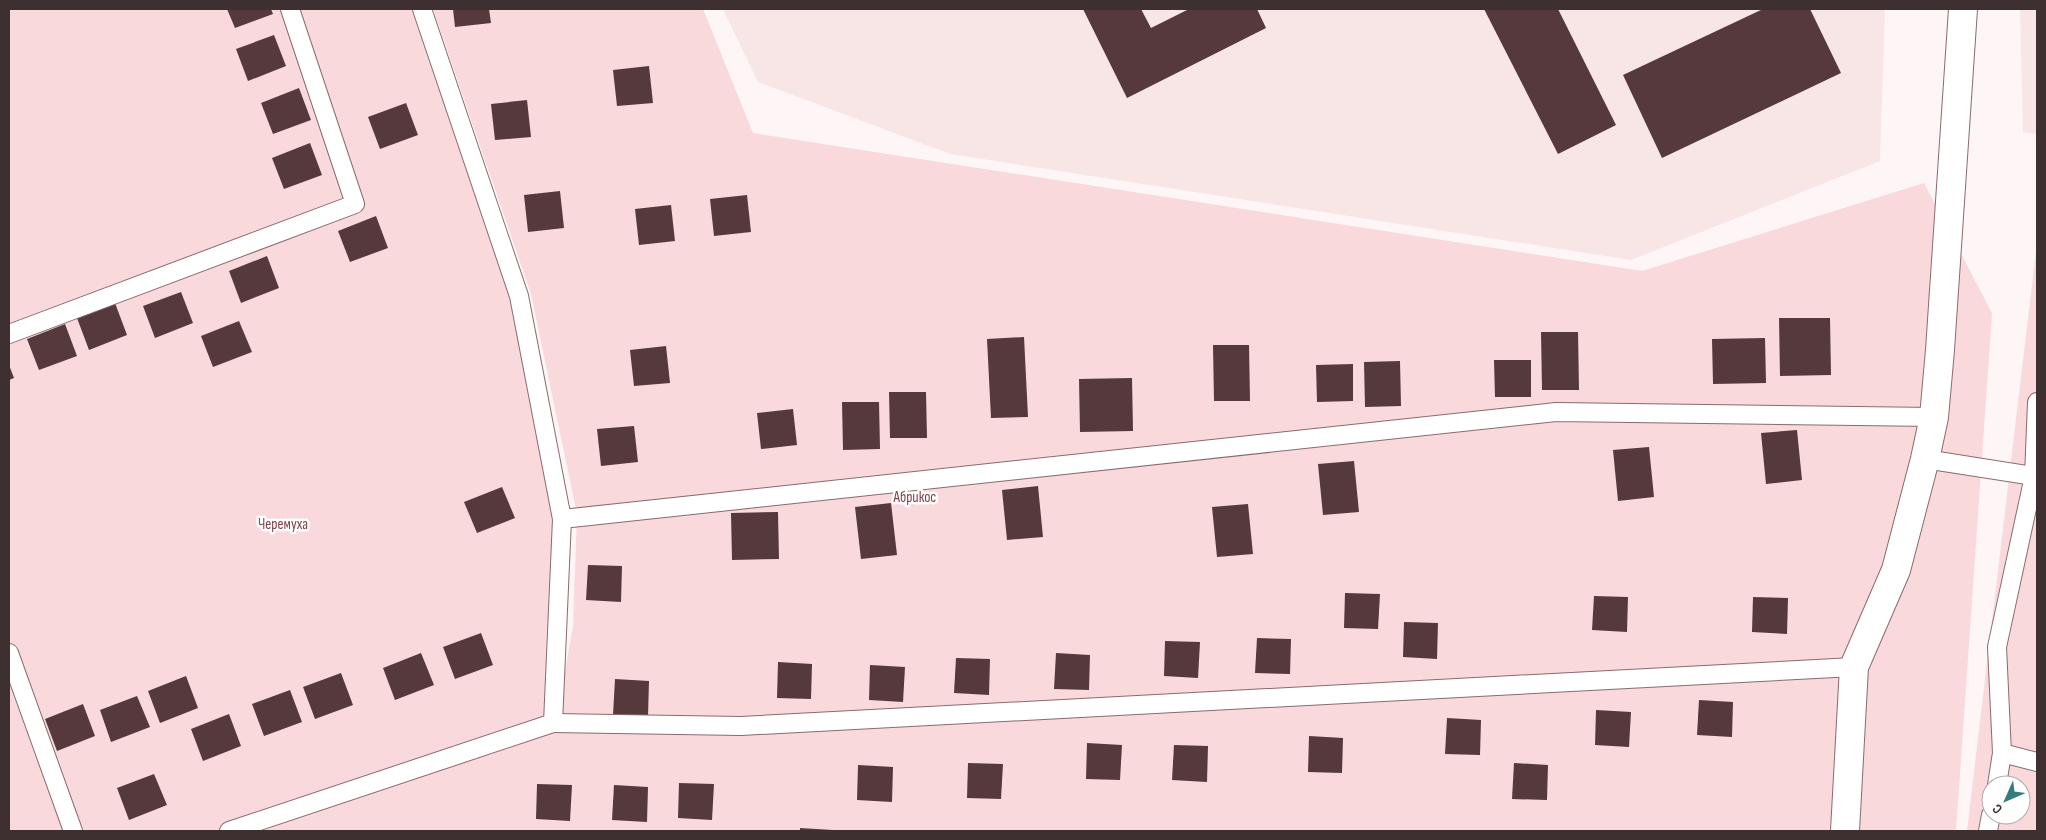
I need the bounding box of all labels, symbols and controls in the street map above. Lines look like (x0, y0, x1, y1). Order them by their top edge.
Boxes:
park label: Абрикос (893, 488, 936, 507)
park label: Черемуха (258, 515, 308, 534)
north arrow (1981, 775, 2031, 825)
text: С (1989, 800, 2006, 817)

